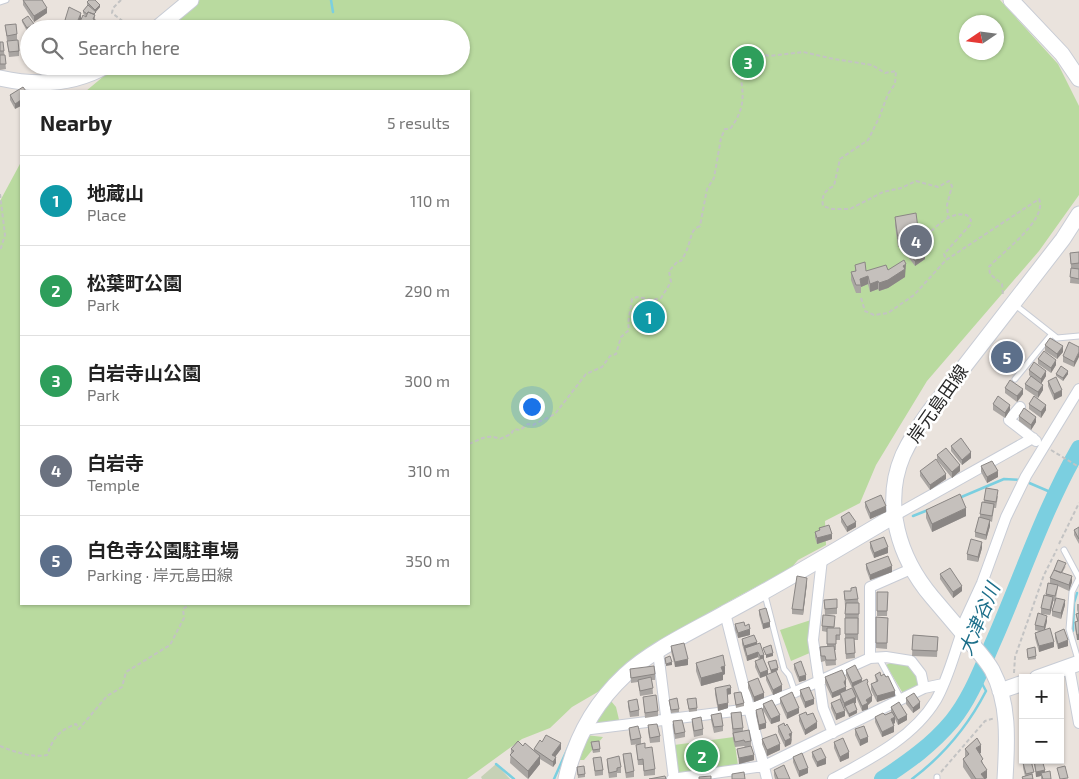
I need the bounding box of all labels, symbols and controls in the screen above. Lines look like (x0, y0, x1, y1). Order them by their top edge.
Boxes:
north arrow (959, 15, 1004, 60)
search box (20, 20, 470, 75)
icon: search (38, 34, 66, 62)
text: Search here (78, 36, 180, 59)
pin: 3 (732, 43, 764, 81)
text: Nearby (40, 110, 112, 135)
text: 5 results (387, 113, 450, 132)
text: 地蔵山 (87, 181, 144, 204)
text: 1 (53, 191, 59, 210)
text: 110 m (410, 191, 450, 210)
text: Place (87, 205, 126, 224)
pin: 4 (900, 222, 932, 260)
text: 松葉町公園 (87, 271, 182, 294)
text: 2 (51, 281, 61, 300)
text: 290 m (405, 281, 450, 300)
text: Park (87, 295, 120, 314)
pin: 1 (633, 298, 665, 336)
pin: 5 (991, 338, 1023, 376)
street label: 岸元島田線 (902, 360, 972, 447)
text: 白岩寺山公園 (87, 361, 201, 384)
text: 3 (51, 371, 61, 390)
text: 300 m (404, 371, 450, 390)
text: Park (87, 385, 120, 404)
your location (519, 394, 545, 420)
text: 白岩寺 (87, 451, 144, 474)
text: 4 (51, 461, 61, 480)
text: 310 m (408, 461, 450, 480)
text: Temple (87, 475, 140, 494)
text: 白色寺公園駐車場 (87, 538, 239, 561)
text: 5 (52, 551, 60, 570)
text: 350 m (405, 551, 450, 570)
text: Parking · 岸元島田線 (87, 565, 233, 584)
water label: 大津谷川 (953, 577, 1005, 658)
map controls (1019, 674, 1064, 764)
button: + (1019, 674, 1064, 719)
button: − (1019, 719, 1064, 764)
pin: 2 (686, 737, 718, 775)

